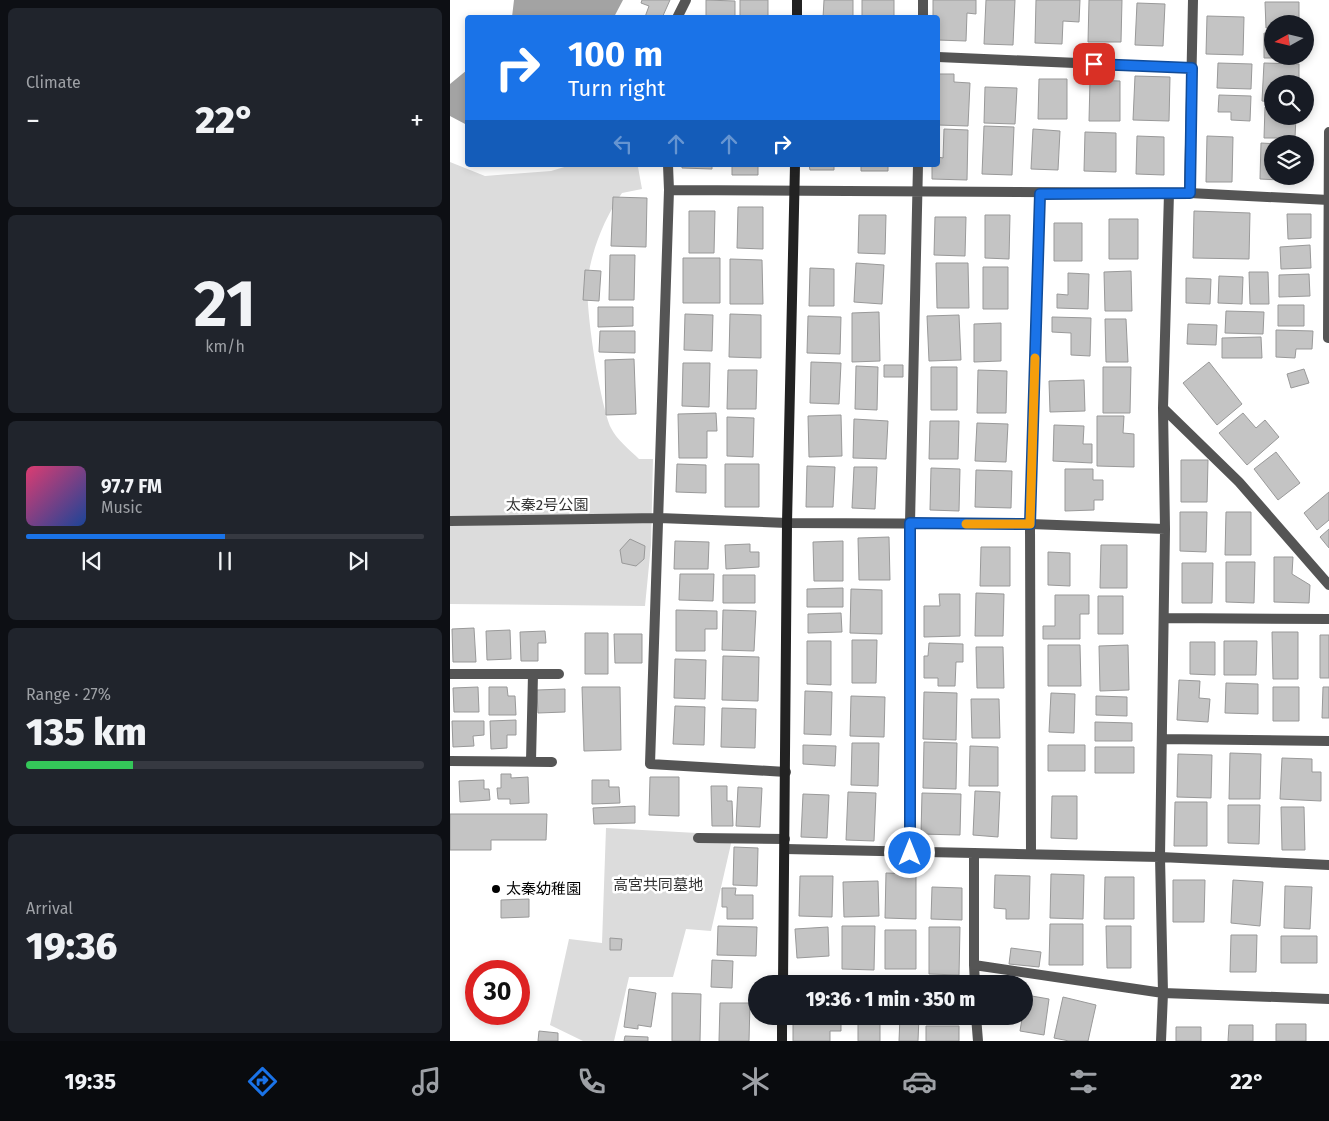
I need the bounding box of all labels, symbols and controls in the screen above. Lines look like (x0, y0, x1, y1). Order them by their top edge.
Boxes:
north arrow (1264, 15, 1314, 65)
map controls (1264, 15, 1314, 185)
text: 100 m (568, 33, 663, 75)
icon: right (485, 35, 550, 100)
pin (1073, 43, 1115, 85)
icon: arrive (1080, 50, 1108, 78)
text: Climate (26, 73, 81, 92)
text: Turn right (568, 75, 665, 102)
button: search (1264, 75, 1314, 125)
text: 22° (195, 97, 255, 143)
text: − (26, 104, 40, 137)
text: + (410, 104, 424, 137)
icon: left (609, 130, 637, 158)
icon: ahead (662, 130, 690, 158)
icon: ahead (715, 130, 743, 158)
icon: right (768, 130, 796, 158)
button: layers (1264, 135, 1314, 185)
text: 21 (194, 265, 256, 343)
text: km/h (205, 337, 245, 356)
text: 97.7 FM (101, 475, 162, 498)
park label: 太秦2号公園 (506, 496, 588, 514)
text: Music (101, 498, 142, 517)
icon: previous (78, 547, 106, 575)
icon: pause (211, 547, 239, 575)
icon: next (344, 547, 372, 575)
text: Range · 27% (26, 685, 111, 704)
text: 135 km (26, 709, 147, 755)
position arrow (883, 826, 935, 878)
park label: 高宮共同墓地 (613, 876, 703, 894)
place label: 太秦幼稚園 (506, 880, 581, 898)
marker: 太秦幼稚園 (490, 883, 502, 895)
text: Arrival (26, 899, 73, 918)
text: 19:36 (26, 923, 117, 969)
speed limit sign: 30 (465, 960, 530, 1025)
text: 19:36 · 1 min · 350 m (806, 988, 975, 1011)
icon: directions (245, 1064, 280, 1099)
icon: music (409, 1064, 444, 1099)
icon: phone (574, 1064, 609, 1099)
icon: climate (738, 1064, 773, 1099)
icon: car (902, 1064, 937, 1099)
icon: filters (1066, 1064, 1101, 1099)
text: 19:35 (65, 1068, 116, 1095)
text: 22° (1230, 1068, 1264, 1095)

